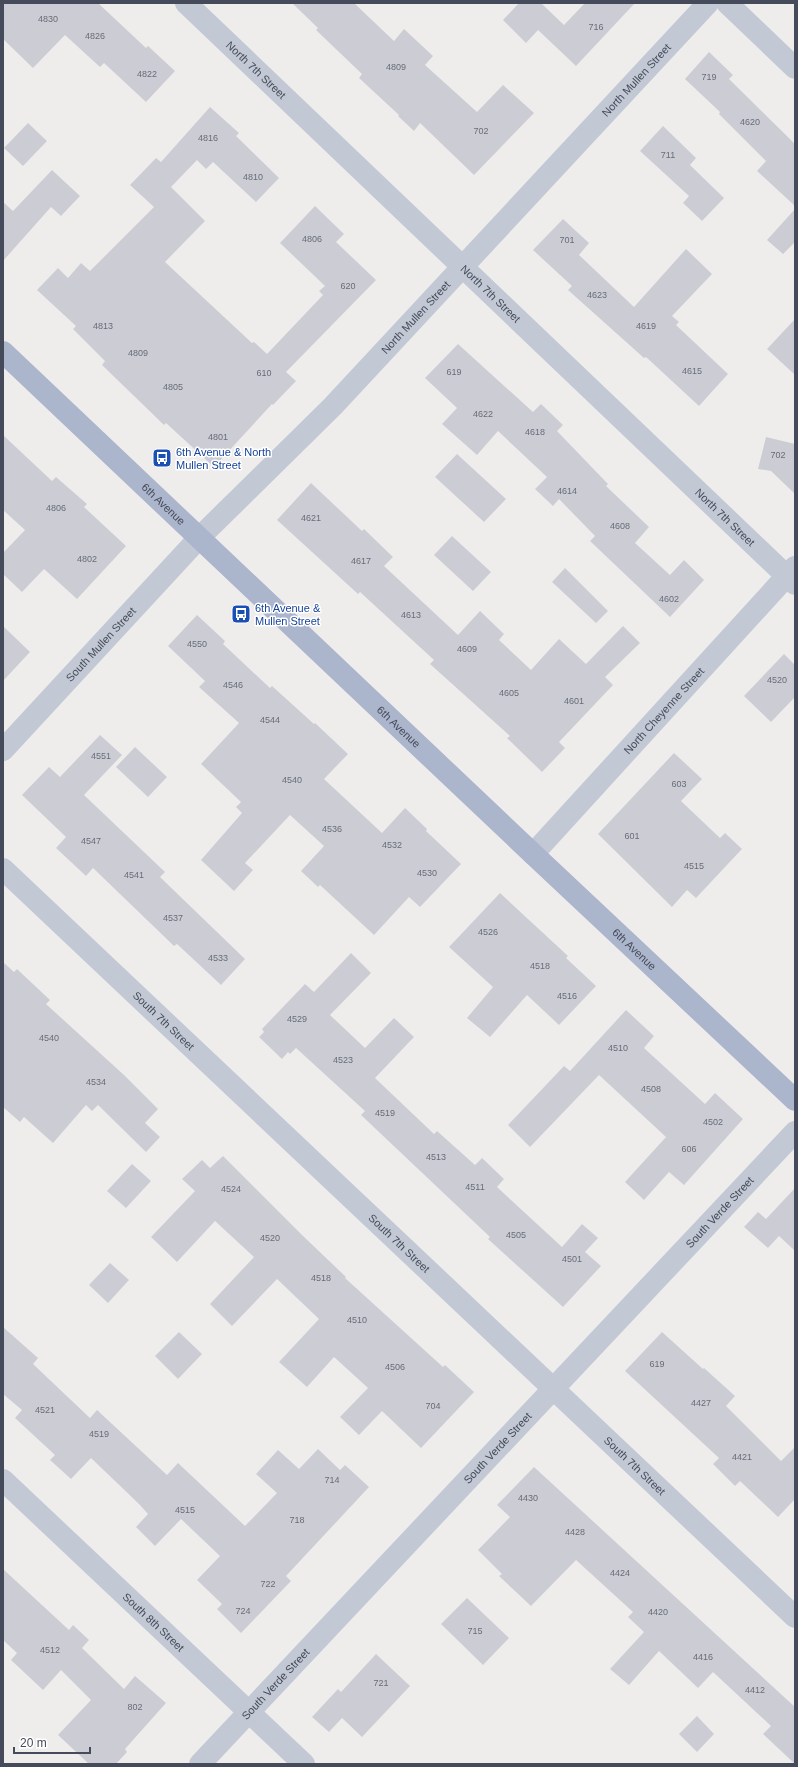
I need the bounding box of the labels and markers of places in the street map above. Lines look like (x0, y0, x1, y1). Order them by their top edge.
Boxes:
place label: 6th Avenue & North Mullen Street (176, 446, 271, 471)
bus stop icon: 6th Avenue & North Mullen Street (151, 447, 173, 469)
place label: 6th Avenue & Mullen Street (255, 602, 321, 627)
bus stop icon: 6th Avenue & Mullen Street (230, 603, 252, 625)

